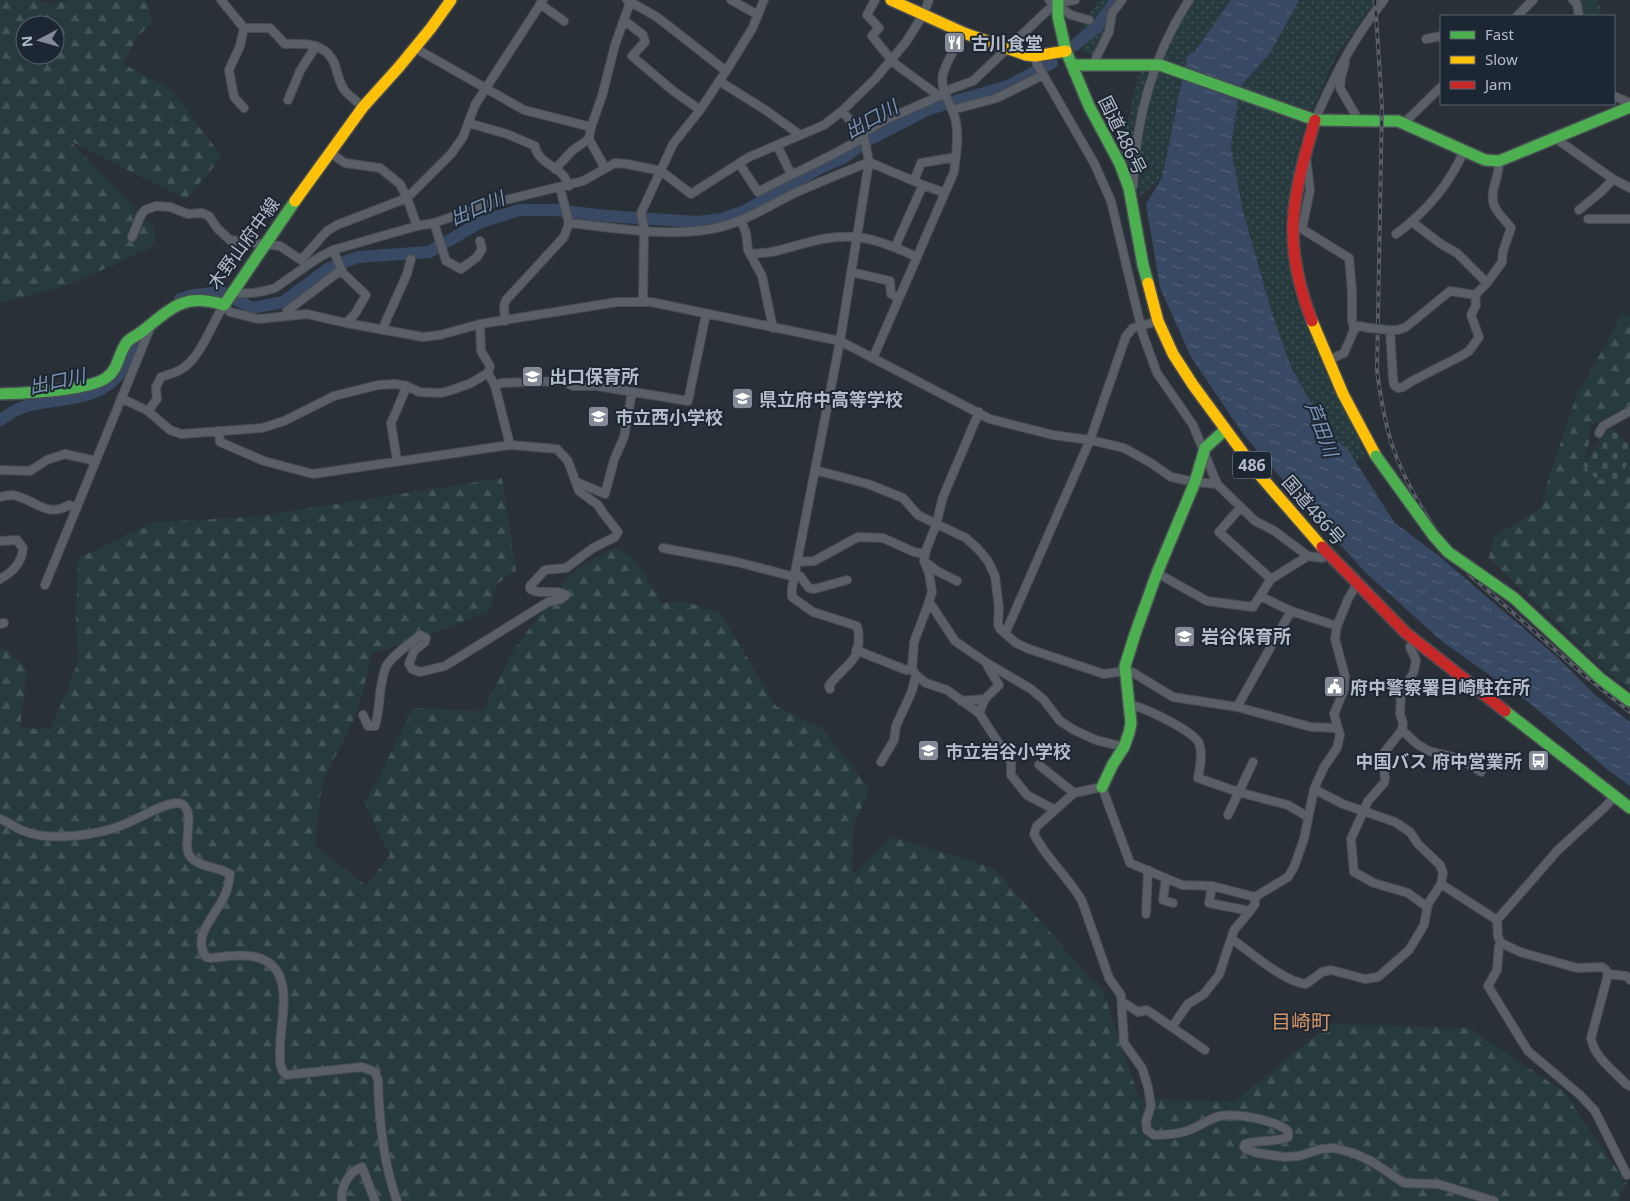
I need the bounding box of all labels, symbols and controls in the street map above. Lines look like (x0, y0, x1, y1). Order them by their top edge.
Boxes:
north arrow (15, 15, 65, 65)
legend (1440, 15, 1615, 105)
text: Fast (1485, 24, 1514, 44)
restaurant icon: 古川食堂 (943, 31, 967, 55)
place label: 古川食堂 (971, 31, 1043, 55)
text: N (17, 35, 37, 48)
text: Slow (1485, 49, 1518, 69)
text: Jam (1483, 74, 1512, 94)
street label: 国道486号 (1094, 92, 1152, 178)
water label: 出口川 (840, 93, 904, 144)
water label: 出口川 (446, 184, 510, 231)
street label: 木野山府中線 (202, 192, 284, 294)
water label: 出口川 (26, 362, 90, 400)
school or university icon: 出口保育所 (521, 364, 545, 388)
place label: 出口保育所 (549, 364, 639, 388)
school or university icon: 県立府中高等学校 (731, 387, 755, 411)
place label: 県立府中高等学校 (759, 387, 903, 411)
water label: 芦田川 (1300, 398, 1345, 462)
school or university icon: 市立西小学校 (587, 405, 611, 429)
place label: 市立西小学校 (615, 405, 723, 429)
road number: 486 (1233, 452, 1271, 478)
street label: 国道486号 (1277, 470, 1351, 550)
school or university icon: 岩谷保育所 (1173, 624, 1197, 648)
place label: 岩谷保育所 (1201, 624, 1291, 648)
public building icon: 府中警察署目崎駐在所 (1322, 675, 1346, 699)
place label: 府中警察署目崎駐在所 (1350, 675, 1530, 699)
school or university icon: 市立岩谷小学校 (917, 739, 941, 763)
place label: 市立岩谷小学校 (945, 739, 1071, 763)
place label: 中国バス 府中営業所 (1355, 749, 1522, 773)
bus stop icon: 中国バス 府中営業所 (1526, 749, 1550, 773)
district label: 目崎町 (1271, 1008, 1331, 1035)

